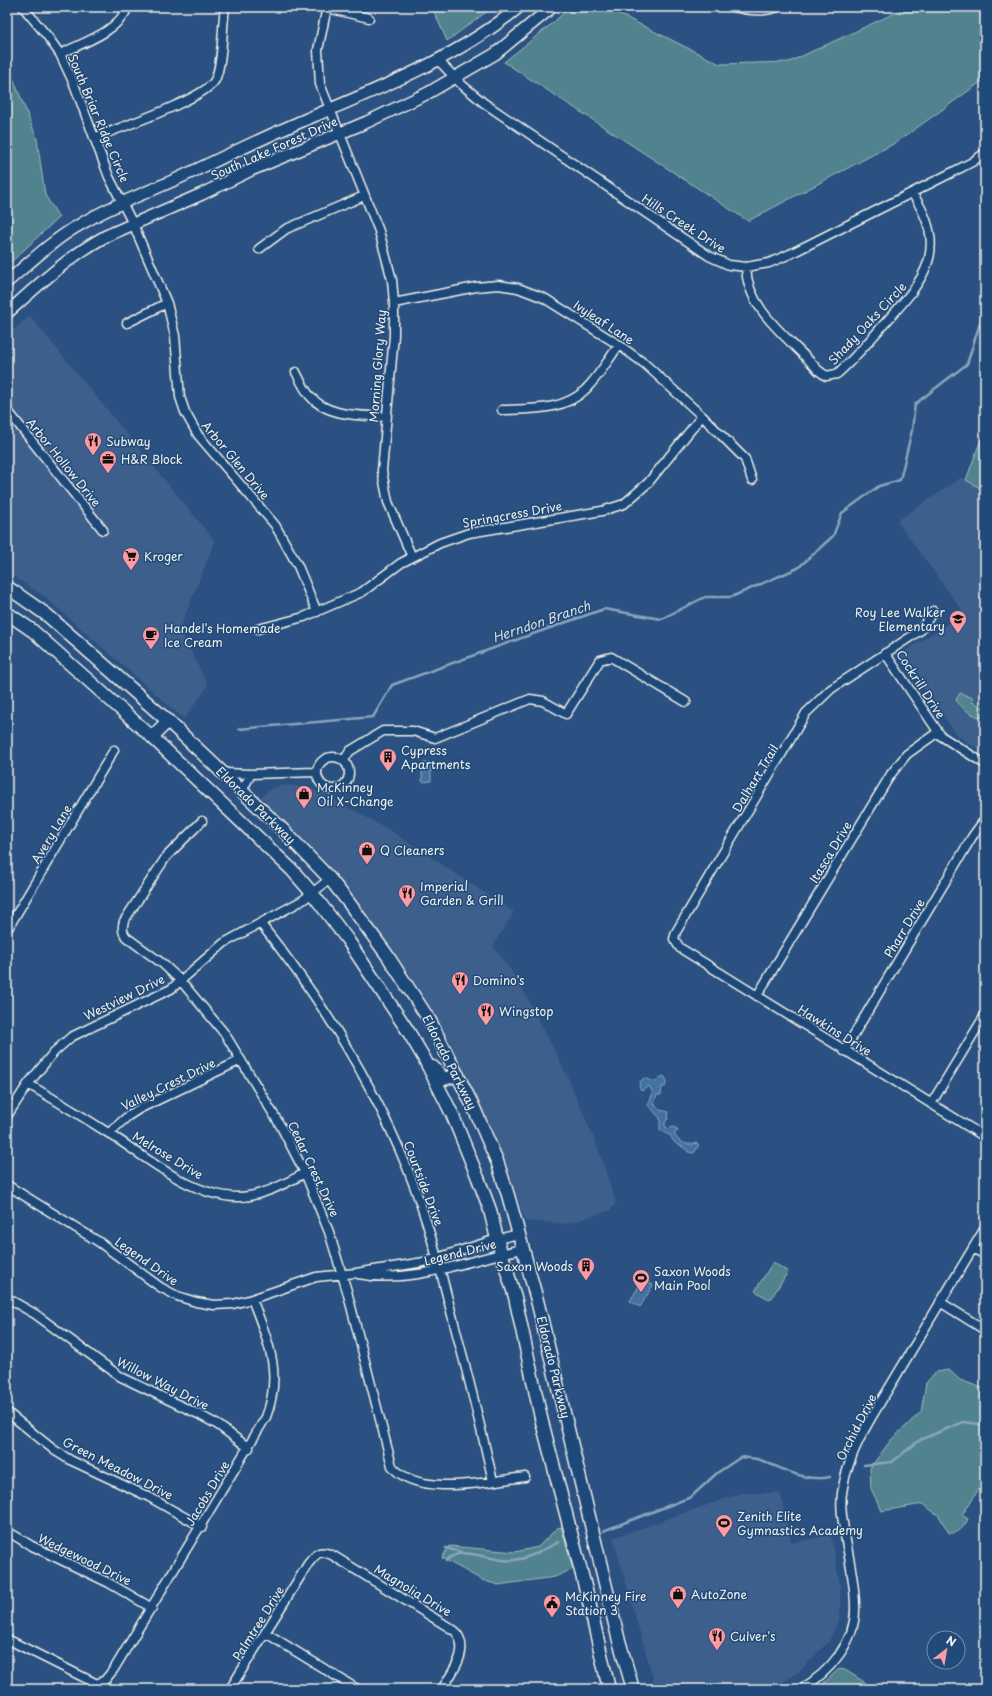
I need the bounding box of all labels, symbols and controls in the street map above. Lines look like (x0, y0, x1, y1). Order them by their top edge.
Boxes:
street label: South Briar Ridge Circle (64, 51, 134, 185)
street label: South Lake Forest Drive (208, 112, 340, 184)
street label: Hills Creek Drive (638, 189, 730, 257)
street label: Shady Oaks Circle (824, 277, 910, 368)
street label: Ivyleaf Lane (570, 296, 638, 349)
street label: Morning Glory Way (364, 309, 390, 423)
street label: Arbor Hollow Drive (23, 414, 105, 510)
street label: Arbor Glen Drive (198, 417, 275, 504)
restaurant icon: Subway (83, 431, 103, 456)
place label: Subway (106, 432, 151, 450)
office icon: H&R Block (98, 449, 118, 474)
place label: H&R Block (121, 450, 183, 468)
street label: Springcress Drive (461, 496, 563, 532)
supermarket icon: Kroger (121, 546, 141, 571)
place label: Kroger (144, 547, 183, 565)
water label: Herndon Branch (490, 595, 593, 647)
place label: Roy Lee Walker Elementary (855, 603, 945, 635)
school or university icon: Roy Lee Walker Elementary (948, 609, 968, 634)
place label: Handel's Homemade Ice Cream (164, 619, 280, 651)
cafe icon: Handel's Homemade Ice Cream (141, 625, 161, 650)
street label: Cockrill Drive (892, 646, 950, 722)
place label: Cypress Apartments (401, 741, 471, 773)
street label: Dalhart Trail (728, 741, 782, 815)
building icon: Cypress Apartments (378, 747, 398, 772)
street label: Eldorado Parkway (212, 762, 300, 848)
place label: McKinney Oil X-Change (317, 778, 394, 810)
shop icon: McKinney Oil X-Change (294, 784, 314, 809)
street label: Avery Lane (26, 801, 76, 867)
street label: Itasca Drive (804, 818, 856, 886)
shop icon: Q Cleaners (357, 840, 377, 865)
place label: Q Cleaners (380, 841, 445, 859)
place label: Imperial Garden & Grill (420, 877, 504, 909)
restaurant icon: Imperial Garden & Grill (397, 883, 417, 908)
street label: Pharr Drive (879, 894, 929, 961)
street label: Westview Drive (80, 970, 168, 1024)
restaurant icon: Domino's (450, 970, 470, 995)
place label: Domino's (473, 971, 525, 989)
street label: Hawkins Drive (795, 1000, 875, 1060)
restaurant icon: Wingstop (476, 1001, 496, 1026)
place label: Wingstop (499, 1002, 553, 1020)
street label: Eldorado Parkway (418, 1011, 482, 1113)
street label: Valley Crest Drive (118, 1053, 218, 1115)
street label: Cedar Crest Drive (284, 1118, 344, 1220)
street label: Melrose Drive (129, 1127, 207, 1183)
street label: Courtside Drive (400, 1138, 448, 1228)
street label: Legend Drive (112, 1232, 183, 1290)
street label: Legend Drive (422, 1234, 499, 1270)
building icon: Saxon Woods (576, 1256, 596, 1281)
place label: Saxon Woods (496, 1257, 574, 1275)
place label: Saxon Woods Main Pool (654, 1262, 731, 1294)
sports icon: Saxon Woods Main Pool (631, 1268, 651, 1293)
street label: Eldorado Parkway (533, 1314, 575, 1420)
street label: Willow Way Drive (114, 1352, 212, 1414)
street label: Orchid Drive (831, 1390, 881, 1464)
street label: Green Meadow Drive (60, 1432, 176, 1504)
street label: Jacobs Drive (180, 1457, 234, 1529)
place label: Zenith Elite Gymnastics Academy (737, 1507, 863, 1539)
sports icon: Zenith Elite Gymnastics Academy (714, 1513, 734, 1538)
street label: Wedgewood Drive (35, 1529, 135, 1589)
street label: Magnolia Drive (371, 1560, 455, 1620)
street label: Palmtree Drive (228, 1582, 288, 1664)
shop icon: AutoZone (668, 1584, 688, 1609)
place label: AutoZone (691, 1585, 748, 1603)
place label: McKinney Fire Station 3 (565, 1587, 646, 1619)
public building icon: McKinney Fire Station 3 (542, 1593, 562, 1618)
restaurant icon: Culver's (707, 1626, 727, 1651)
place label: Culver's (730, 1627, 776, 1645)
north arrow (926, 1630, 966, 1670)
text: N (943, 1631, 960, 1651)

